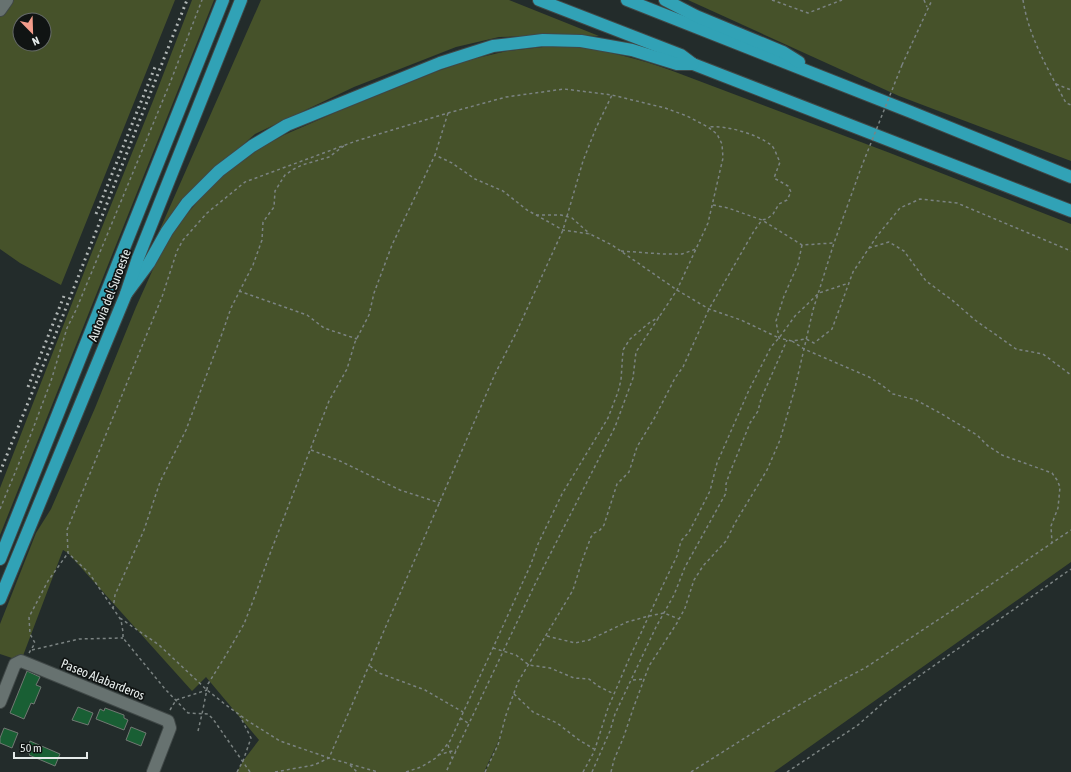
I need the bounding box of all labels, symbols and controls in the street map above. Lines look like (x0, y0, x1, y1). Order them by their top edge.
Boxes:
north arrow (12, 12, 52, 52)
text: N (31, 34, 41, 48)
street label: Autovía del Suroeste (85, 247, 134, 343)
street label: Paseo Alabarderos (59, 656, 147, 703)
scale bar (14, 734, 87, 760)
text: 50 m (20, 741, 42, 755)

